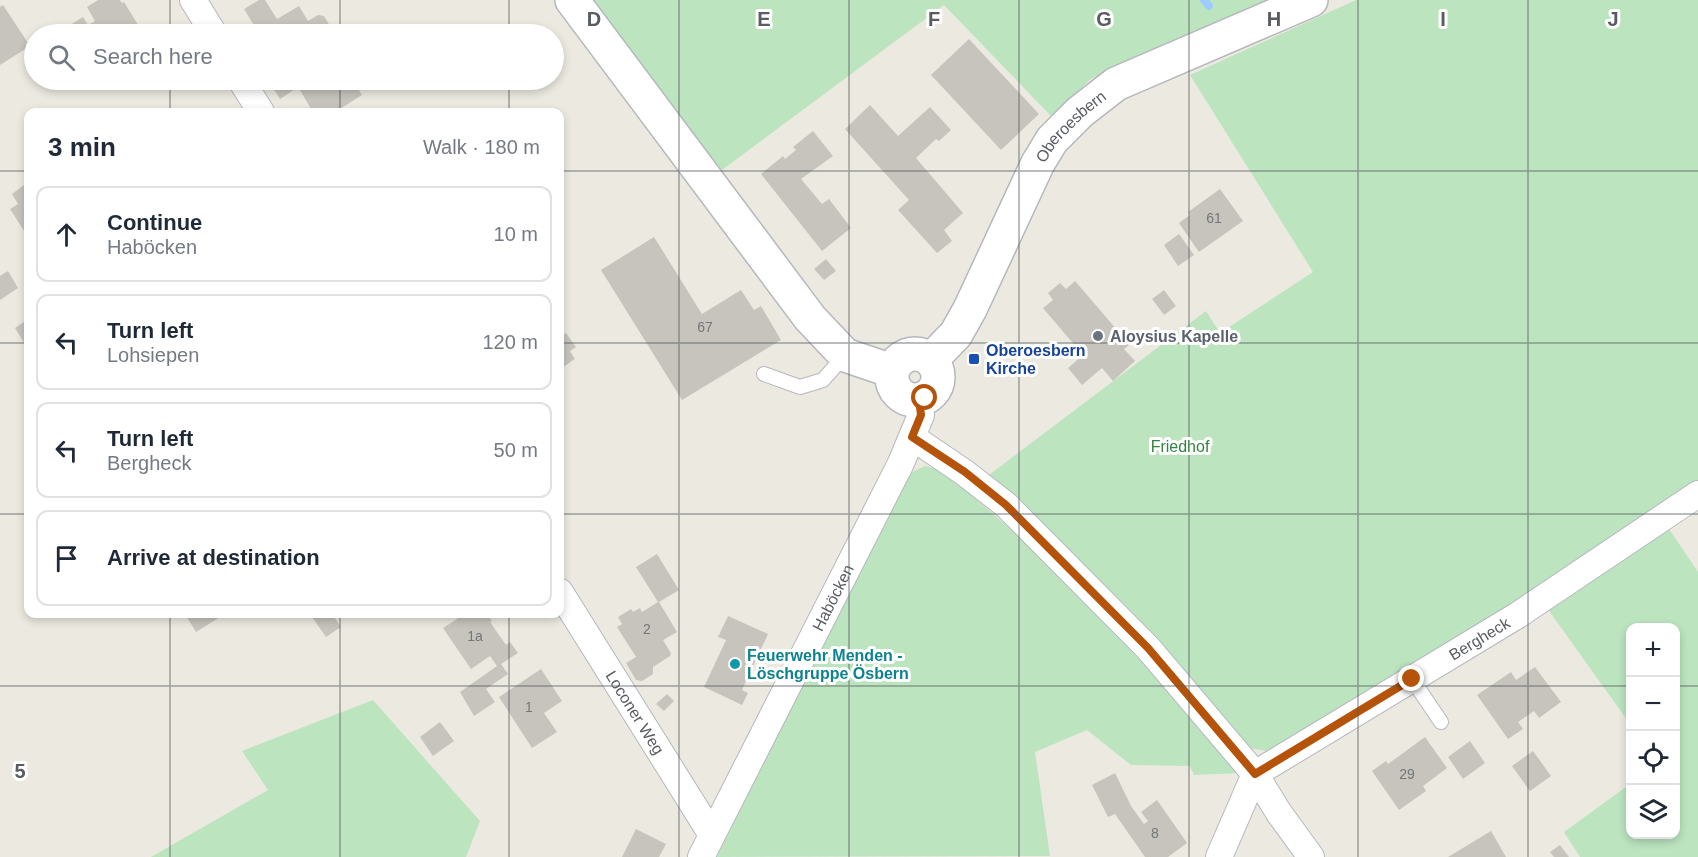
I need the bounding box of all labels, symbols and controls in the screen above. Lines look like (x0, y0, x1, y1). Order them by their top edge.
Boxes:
text: D (587, 8, 601, 30)
text: E (757, 8, 771, 30)
text: F (928, 8, 940, 30)
text: G (1096, 8, 1112, 30)
text: H (1267, 8, 1281, 30)
text: I (1440, 8, 1446, 30)
text: J (1607, 8, 1619, 30)
search box (24, 24, 564, 90)
icon: search (45, 41, 78, 74)
text: Search here (93, 44, 213, 69)
street label: Oberoesbern (1033, 87, 1109, 165)
text: 3 min (48, 132, 116, 162)
text: Walk · 180 m (423, 136, 540, 158)
text: Continue (107, 210, 202, 235)
house number: 61 (1206, 210, 1222, 226)
icon: ahead (50, 218, 83, 251)
text: 10 m (494, 223, 538, 245)
text: Haböcken (107, 236, 197, 258)
text: Turn left (107, 318, 193, 343)
house number: 67 (697, 319, 713, 335)
icon: left (50, 326, 83, 359)
place label: Aloysius Kapelle (1110, 328, 1238, 345)
marker: Aloysius Kapelle (1091, 329, 1105, 343)
text: 120 m (482, 331, 538, 353)
place label: Oberoesbern Kirche (986, 342, 1086, 377)
text: Lohsiepen (107, 344, 199, 366)
marker: Oberoesbern Kirche (967, 352, 981, 366)
route start (911, 384, 937, 410)
text: Turn left (107, 426, 193, 451)
icon: left (50, 434, 83, 467)
park label: Friedhof (1151, 438, 1210, 455)
text: 50 m (494, 439, 538, 461)
text: Bergheck (107, 452, 192, 474)
icon: arrive (50, 542, 83, 575)
text: Arrive at destination (107, 545, 320, 570)
street label: Haböcken (809, 562, 857, 634)
street label: Bergheck (1446, 614, 1514, 664)
house number: 2 (643, 621, 651, 637)
map controls (1626, 623, 1680, 839)
button: + (1626, 623, 1680, 677)
house number: 1a (467, 628, 483, 644)
place label: Feuerwehr Menden - Löschgruppe Ösbern (747, 647, 909, 682)
marker: Feuerwehr Menden - Löschgruppe Ösbern (728, 657, 742, 671)
route end (1398, 665, 1424, 691)
street label: Loconer Weg (603, 668, 667, 757)
button: − (1626, 677, 1680, 731)
house number: 1 (525, 699, 533, 715)
button: locate (1626, 731, 1680, 785)
text: 5 (14, 760, 26, 782)
house number: 29 (1399, 766, 1415, 782)
button: layers (1626, 785, 1680, 839)
house number: 8 (1151, 825, 1159, 841)

